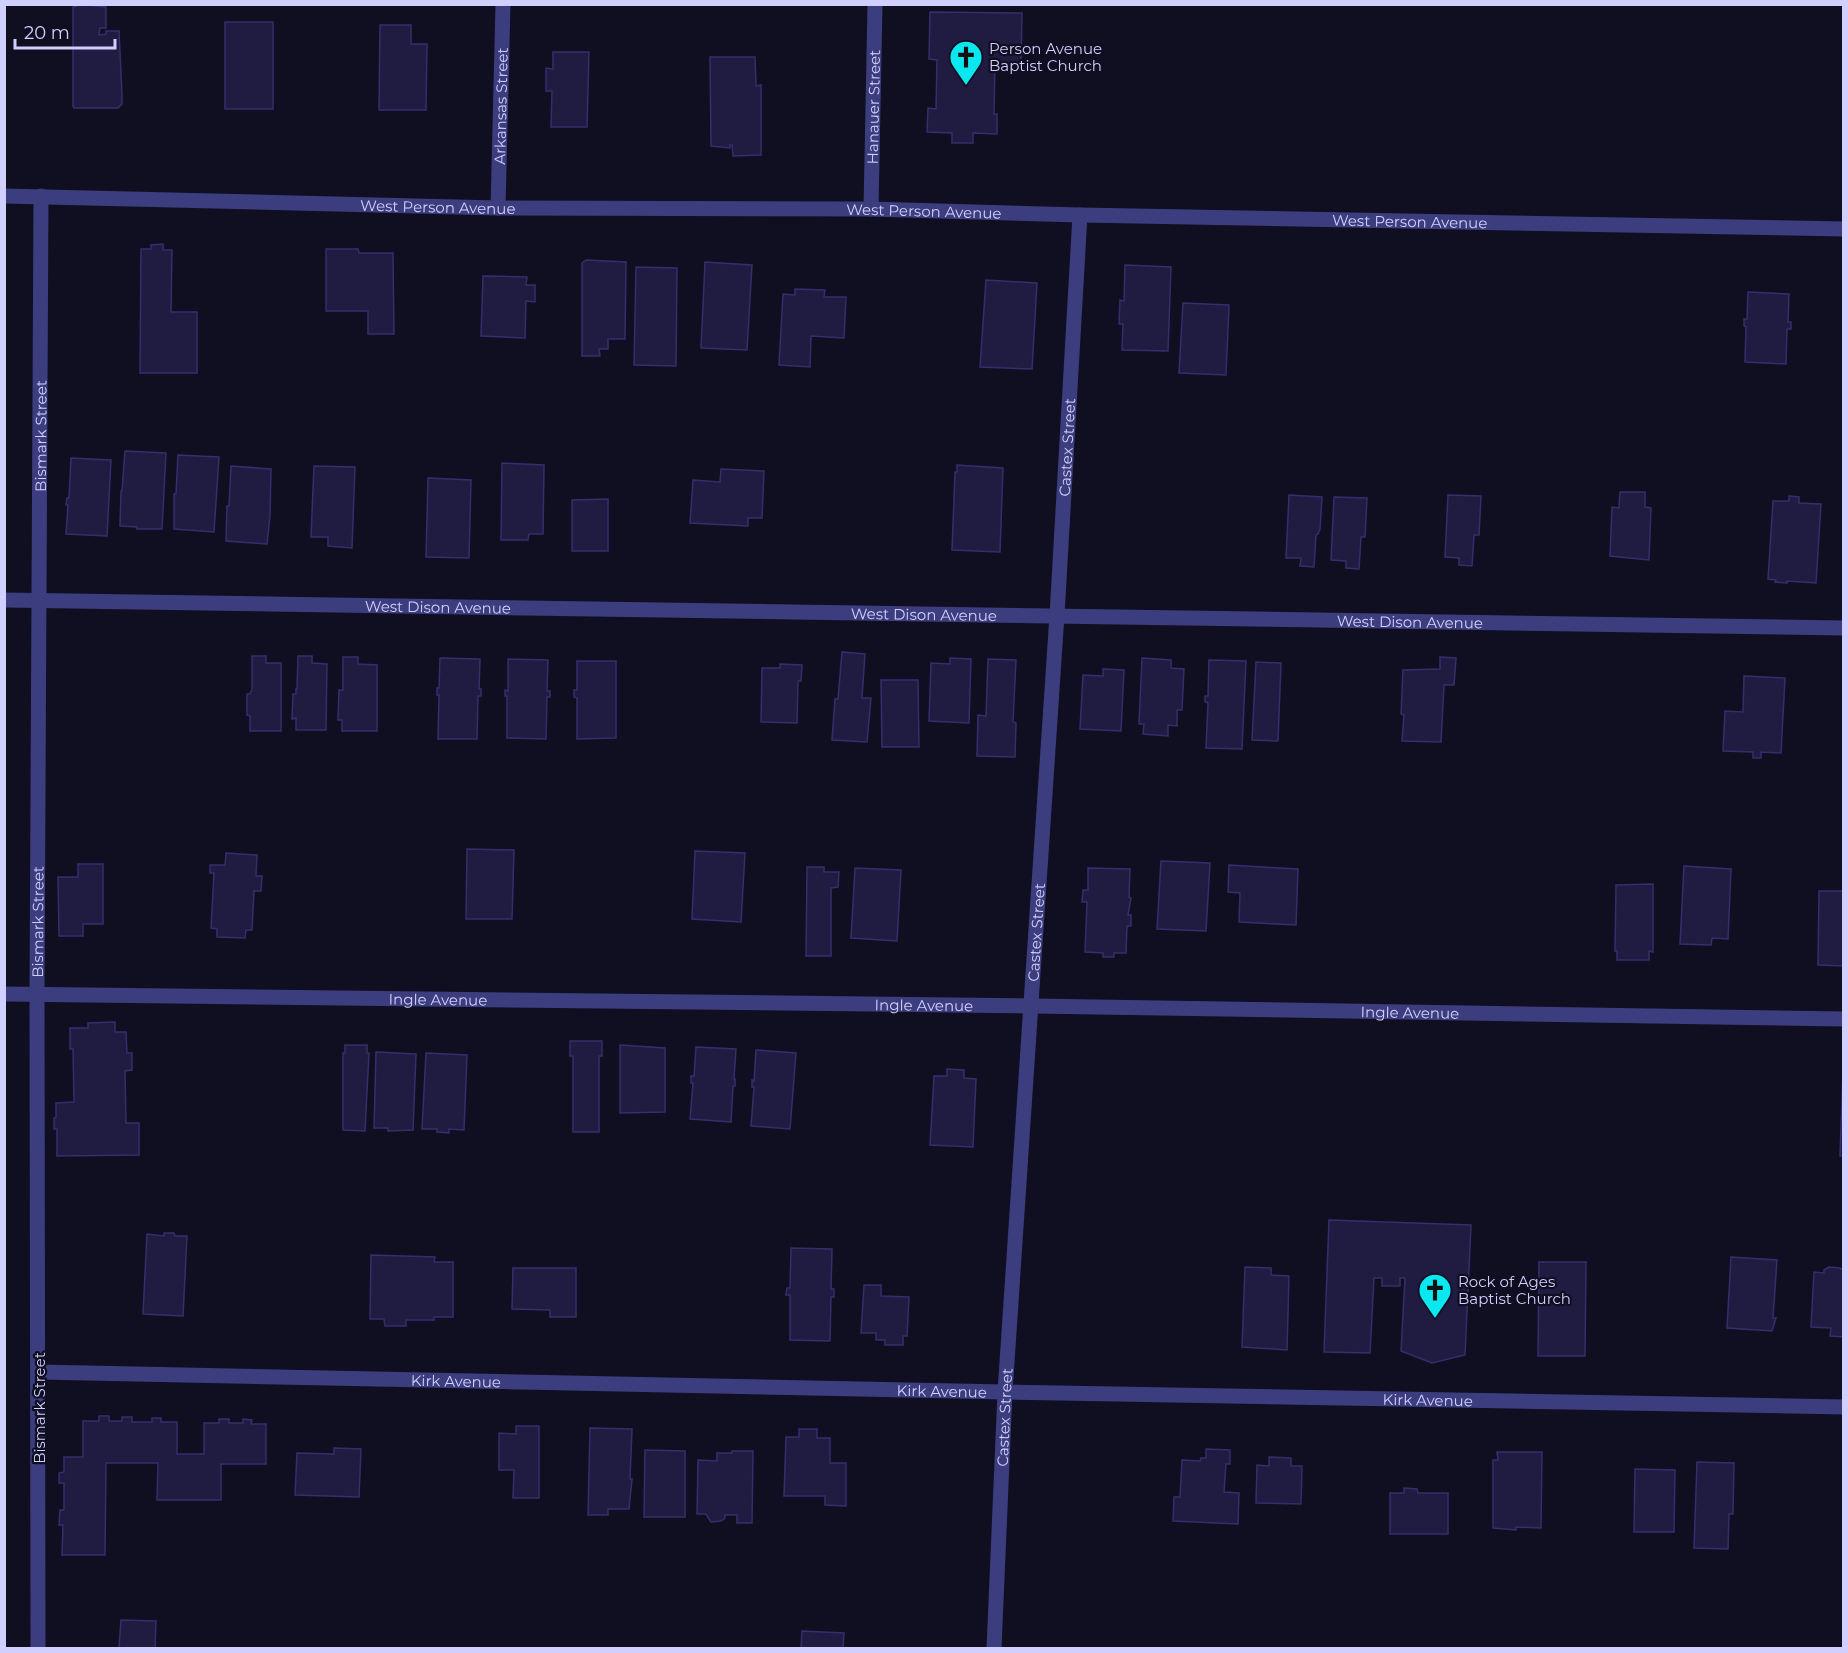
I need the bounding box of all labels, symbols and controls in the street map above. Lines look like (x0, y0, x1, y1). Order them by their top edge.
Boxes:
scale bar (15, 12, 116, 50)
text: 20 m (24, 22, 70, 44)
church icon: Person Avenue Baptist Church (948, 39, 984, 86)
place label: Person Avenue Baptist Church (989, 39, 1102, 75)
street label: Arkansas Street (490, 47, 511, 165)
street label: Hanauer Street (862, 50, 884, 164)
street label: West Person Avenue (360, 195, 516, 218)
street label: West Person Avenue (846, 199, 1002, 222)
street label: West Person Avenue (1332, 210, 1488, 232)
street label: Bismark Street (31, 380, 50, 492)
street label: Castex Street (1054, 397, 1079, 497)
street label: West Dison Avenue (365, 596, 511, 617)
street label: West Dison Avenue (851, 603, 997, 625)
street label: West Dison Avenue (1337, 611, 1483, 632)
street label: Bismark Street (28, 866, 47, 978)
street label: Castex Street (1023, 882, 1049, 982)
street label: Ingle Avenue (389, 989, 487, 1009)
street label: Ingle Avenue (875, 995, 973, 1015)
street label: Ingle Avenue (1360, 1002, 1459, 1022)
church icon: Rock of Ages Baptist Church (1417, 1272, 1453, 1319)
place label: Rock of Ages Baptist Church (1458, 1272, 1571, 1308)
street label: Bismark Street (30, 1352, 49, 1464)
street label: Castex Street (992, 1367, 1016, 1467)
street label: Kirk Avenue (411, 1370, 501, 1391)
street label: Kirk Avenue (897, 1380, 987, 1401)
street label: Kirk Avenue (1382, 1389, 1473, 1410)

